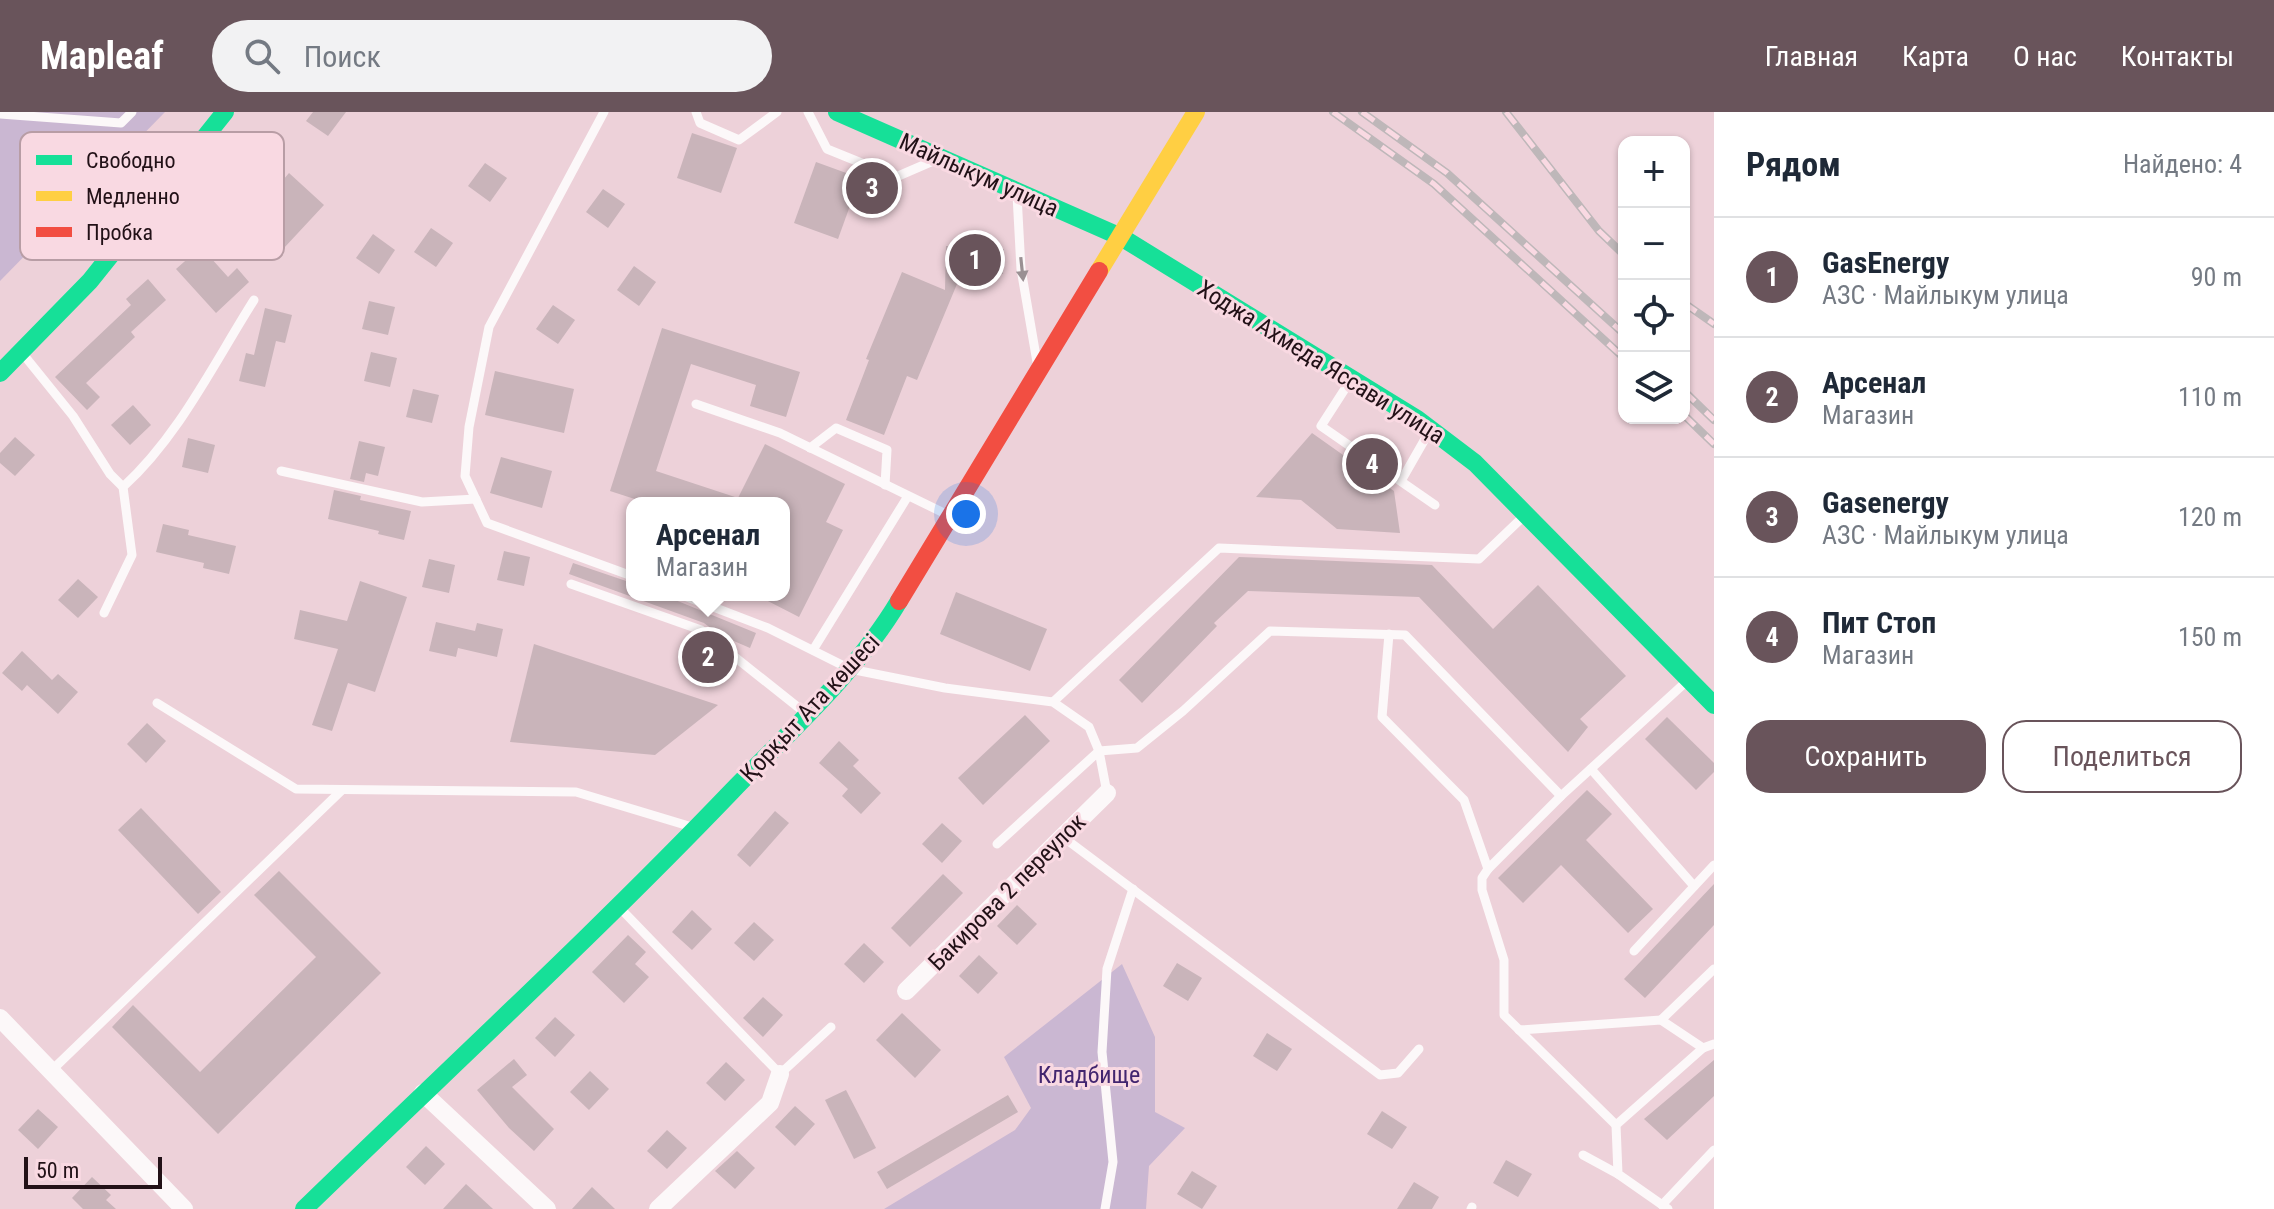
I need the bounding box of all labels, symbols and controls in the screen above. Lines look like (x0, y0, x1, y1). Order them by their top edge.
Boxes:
search box (212, 20, 772, 92)
text: Mapleaf (40, 34, 164, 78)
icon: search (240, 34, 284, 78)
text: Поиск (304, 39, 381, 74)
text: Главная (1765, 40, 1858, 73)
text: Карта (1902, 40, 1969, 73)
text: О нас (2013, 40, 2077, 73)
text: Контакты (2121, 40, 2234, 73)
street label: Майлыкум улица (895, 127, 1063, 223)
legend (20, 132, 284, 260)
map controls (1618, 136, 1690, 424)
button: + (1618, 136, 1690, 208)
text: Рядом (1746, 144, 1841, 184)
text: Свободно (86, 148, 176, 173)
text: Найдено: 4 (2123, 149, 2242, 179)
pin: 3 (846, 158, 898, 218)
text: Медленно (86, 184, 180, 209)
button: − (1618, 208, 1690, 280)
text: Пробка (86, 220, 153, 245)
pin: 1 (949, 230, 1001, 290)
text: GasEnergy (1822, 245, 1949, 280)
one-way arrow (1015, 257, 1028, 282)
text: 1 (1765, 262, 1779, 292)
text: 90 m (2191, 262, 2242, 292)
street label: Ходжа Ахмеда Яссави улица (1192, 274, 1450, 450)
button: locate (1618, 280, 1690, 352)
text: АЗС · Майлыкум улица (1822, 280, 2069, 310)
button: layers (1618, 352, 1690, 424)
text: Арсенал (1822, 365, 1926, 400)
text: 2 (1765, 382, 1779, 412)
text: 110 m (2178, 382, 2242, 412)
text: Магазин (1822, 400, 1914, 430)
pin: 4 (1346, 434, 1398, 494)
text: Gasenergy (1822, 485, 1949, 520)
your location (946, 494, 986, 534)
popup (626, 497, 790, 601)
text: 3 (1765, 502, 1779, 532)
text: 120 m (2178, 502, 2242, 532)
text: Арсенал (656, 517, 760, 552)
text: АЗС · Майлыкум улица (1822, 520, 2069, 550)
text: Магазин (656, 552, 748, 582)
text: Пит Стоп (1822, 605, 1936, 640)
text: 4 (1765, 622, 1779, 652)
text: 150 m (2178, 622, 2242, 652)
pin: 2 (682, 627, 734, 687)
street label: Қорқыт Ата көшесі (735, 628, 885, 788)
text: Магазин (1822, 640, 1914, 670)
button: Сохранить (1746, 720, 1986, 793)
button: Поделиться (2002, 720, 2242, 793)
street label: Бакирова 2 переулок (923, 807, 1092, 976)
park label: Кладбище (1038, 1061, 1140, 1089)
scale bar (24, 1153, 162, 1189)
text: 50 m (36, 1158, 79, 1183)

